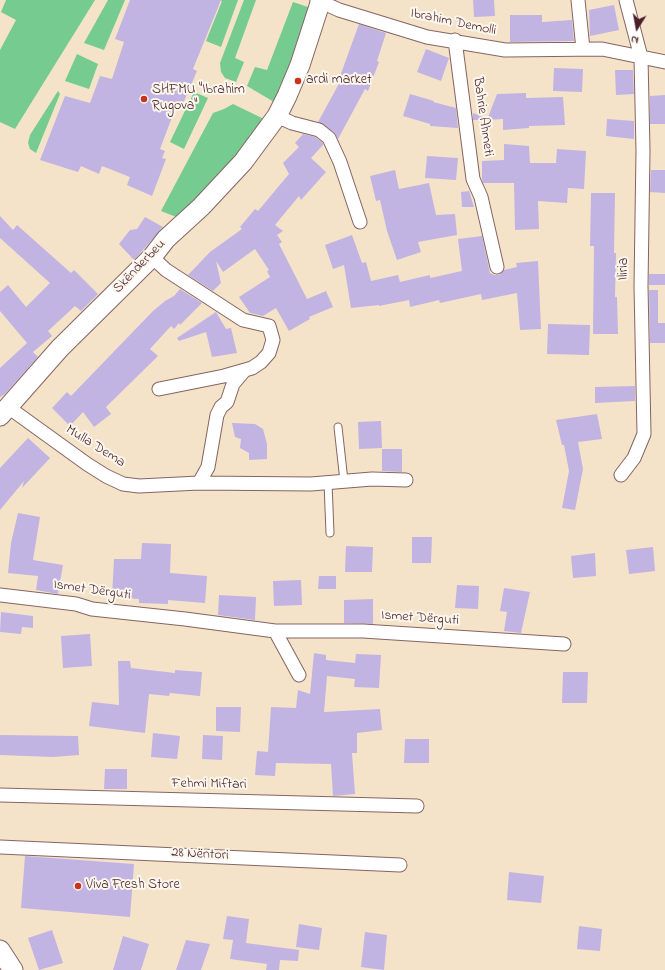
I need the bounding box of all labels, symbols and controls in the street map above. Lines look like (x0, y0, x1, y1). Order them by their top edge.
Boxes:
street label: Ibrahim Demolli (408, 6, 498, 40)
north arrow (617, 8, 657, 48)
text: N (630, 31, 640, 48)
place label: ardi market (306, 73, 372, 89)
marker: ardi market (293, 76, 303, 86)
street label: Bahrie Ahmeti (468, 76, 496, 158)
place label: SHFMU "Ibrahim Rugova" (152, 83, 245, 116)
marker: SHFMU "Ibrahim Rugova" (139, 94, 149, 104)
street label: Skënderbeu (110, 237, 170, 297)
street label: Iliria (617, 258, 633, 280)
street label: Mulla Dema (62, 422, 128, 472)
street label: Ismet Dërguti (52, 577, 132, 605)
street label: Ismet Dërguti (380, 608, 460, 630)
street label: Fehmi Miftari (171, 776, 247, 794)
street label: 28 Nëntori (171, 845, 229, 865)
place label: Viva Fresh Store (86, 878, 180, 894)
marker: Viva Fresh Store (73, 881, 83, 891)

